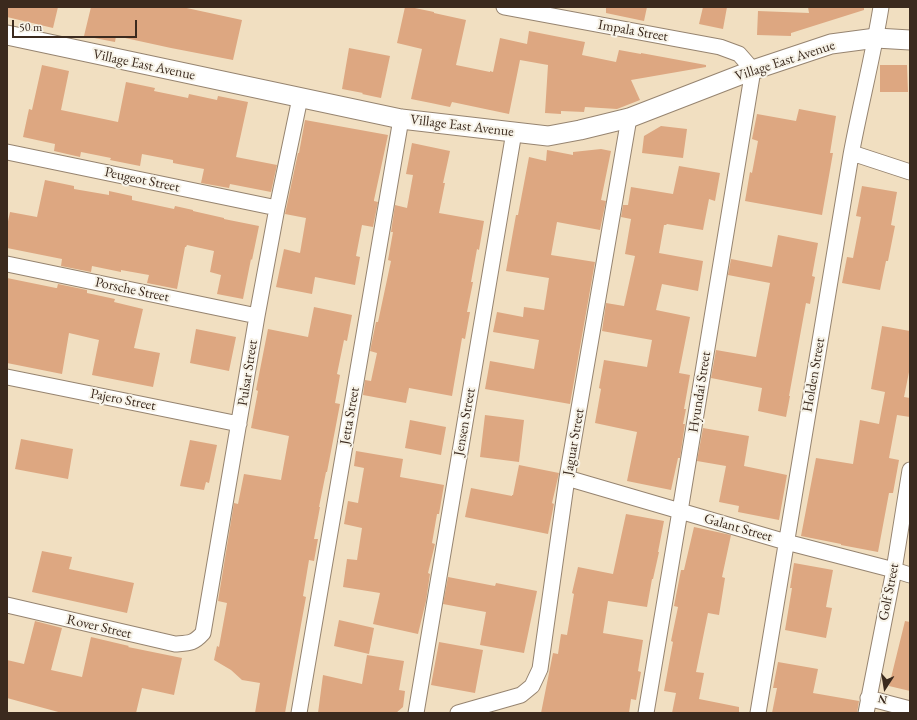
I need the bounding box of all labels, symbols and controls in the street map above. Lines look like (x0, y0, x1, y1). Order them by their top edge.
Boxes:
scale bar (14, 12, 139, 38)
street label: Impala Street (597, 17, 669, 45)
text: 50 m (19, 19, 42, 35)
street label: Village East Avenue (733, 37, 837, 85)
street label: Village East Avenue (91, 46, 197, 84)
street label: Village East Avenue (409, 111, 515, 141)
street label: Peugeot Street (103, 164, 181, 196)
street label: Porsche Street (94, 274, 170, 306)
street label: Holden Street (799, 337, 829, 413)
street label: Pulsar Street (234, 339, 262, 407)
street label: Hyundai Street (685, 350, 715, 434)
street label: Pajero Street (89, 385, 157, 415)
street label: Jetta Street (337, 386, 363, 446)
street label: Jensen Street (451, 387, 479, 457)
street label: Jaguar Street (560, 407, 588, 477)
street label: Galant Street (702, 510, 774, 546)
street label: Golf Street (875, 562, 903, 622)
street label: Rover Street (65, 611, 133, 643)
north arrow (865, 668, 905, 708)
text: N (877, 692, 888, 708)

